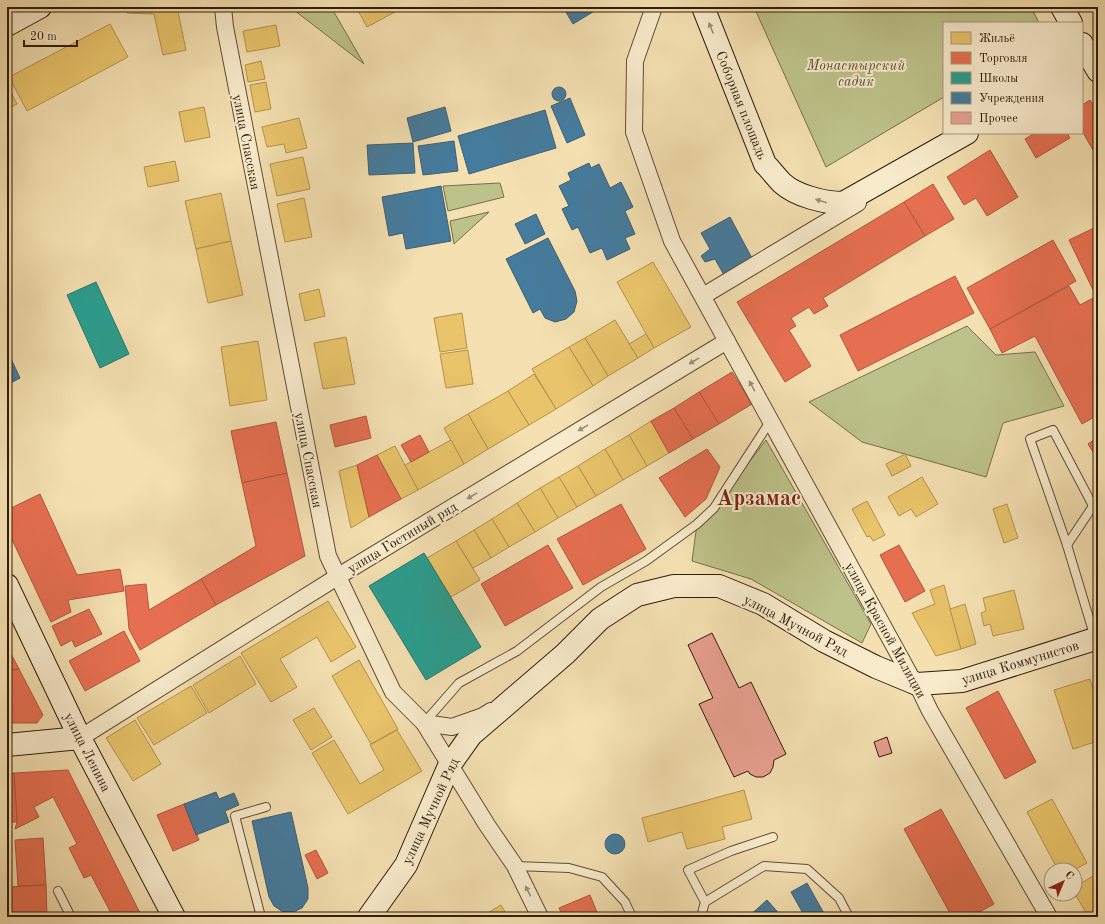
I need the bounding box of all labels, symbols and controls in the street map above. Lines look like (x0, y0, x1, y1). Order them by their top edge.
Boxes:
scale bar (24, 22, 77, 48)
one-way arrow (708, 22, 714, 34)
legend (943, 22, 1083, 134)
text: 20 m (30, 31, 57, 43)
text: Жильё (979, 33, 1015, 45)
street label: Соборная площадь (713, 49, 769, 162)
text: Торговля (979, 53, 1028, 65)
park label: Монастырский садик (806, 59, 905, 89)
text: Школы (979, 73, 1018, 85)
street label: улица Спасская (230, 93, 262, 191)
text: Учреждения (979, 93, 1044, 105)
text: Прочее (979, 113, 1018, 125)
one-way arrow (814, 198, 826, 204)
one-way arrow (688, 358, 700, 365)
one-way arrow (749, 380, 756, 392)
street label: улица Спасская (292, 411, 324, 509)
one-way arrow (577, 425, 589, 432)
district label: Арзамас (717, 488, 801, 510)
one-way arrow (466, 492, 477, 499)
street label: улица Гостиный ряд (345, 500, 460, 576)
street label: улица Красной Милиции (842, 560, 928, 701)
street label: улица Мучной Ряд (741, 593, 850, 659)
street label: улица Коммунистов (960, 638, 1081, 687)
street label: улица Ленина (61, 711, 113, 794)
street label: улица Мучной Ряд (400, 756, 462, 867)
north arrow (1043, 862, 1083, 902)
text: С (1062, 869, 1075, 882)
one-way arrow (524, 886, 531, 897)

